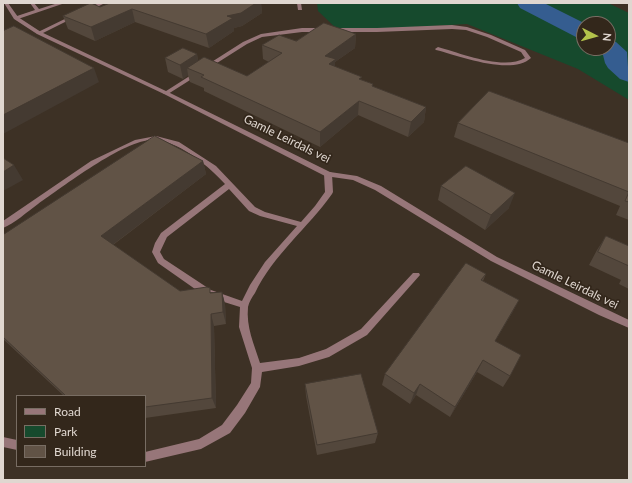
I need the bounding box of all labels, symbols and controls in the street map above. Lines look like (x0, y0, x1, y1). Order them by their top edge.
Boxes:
north arrow (576, 16, 616, 56)
text: N (601, 32, 614, 42)
street label: Gamle Leirdals vei (241, 112, 333, 166)
street label: Gamle Leirdals vei (529, 258, 621, 312)
legend (16, 395, 146, 467)
text: Road (54, 404, 81, 419)
text: Park (54, 424, 77, 439)
text: Building (54, 444, 97, 459)

